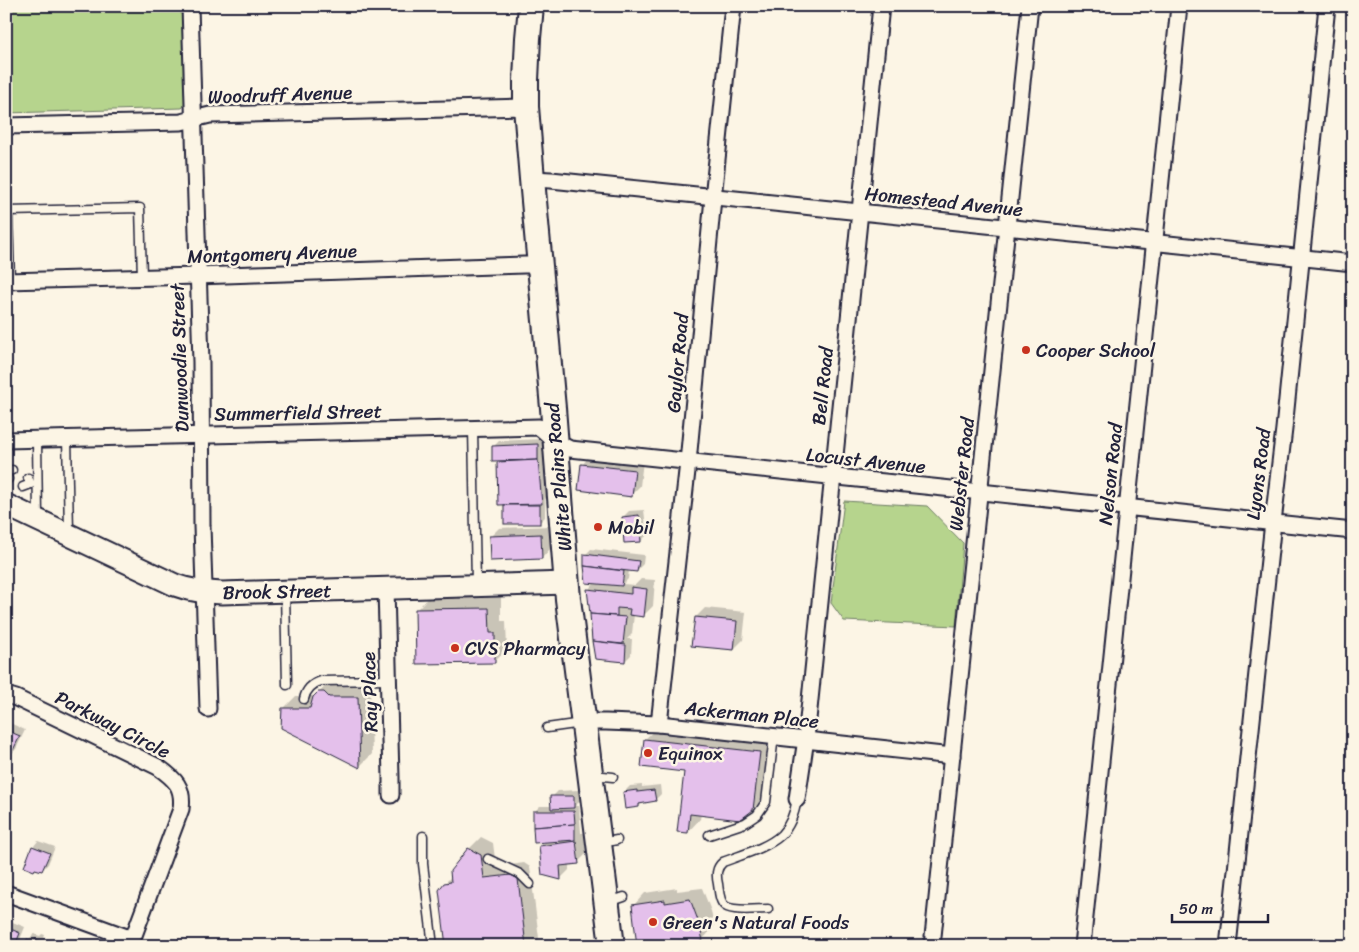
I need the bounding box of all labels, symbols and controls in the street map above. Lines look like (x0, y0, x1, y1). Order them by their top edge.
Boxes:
street label: Woodruff Avenue (207, 75, 353, 114)
street label: Homestead Avenue (863, 177, 1025, 226)
street label: Montgomery Avenue (187, 234, 357, 273)
street label: Dunwoodie Street (160, 282, 199, 433)
street label: Gaylor Road (657, 310, 698, 414)
place label: Cooper School (1036, 334, 1156, 367)
street label: Bell Road (802, 343, 843, 427)
marker: Cooper School (1020, 344, 1032, 356)
street label: Summerfield Street (214, 395, 382, 430)
street label: White Plains Road (535, 399, 581, 553)
street label: Webster Road (939, 415, 984, 533)
street label: Nelson Road (1089, 419, 1132, 527)
street label: Lyons Road (1237, 424, 1281, 522)
street label: Locust Avenue (805, 438, 928, 483)
place label: Mobil (608, 511, 655, 544)
marker: Mobil (592, 521, 604, 533)
street label: Brook Street (222, 574, 332, 609)
place label: CVS Pharmacy (465, 632, 586, 665)
marker: CVS Pharmacy (449, 642, 461, 654)
street label: Ray Place (352, 651, 387, 733)
street label: Parkway Circle (49, 681, 177, 768)
street label: Ackerman Place (682, 691, 821, 738)
place label: Equinox (658, 737, 723, 770)
marker: Equinox (642, 747, 654, 759)
scale bar (1172, 892, 1268, 924)
text: 50 m (1179, 896, 1214, 922)
place label: Green's Natural Foods (663, 906, 850, 939)
marker: Green's Natural Foods (647, 916, 659, 928)

